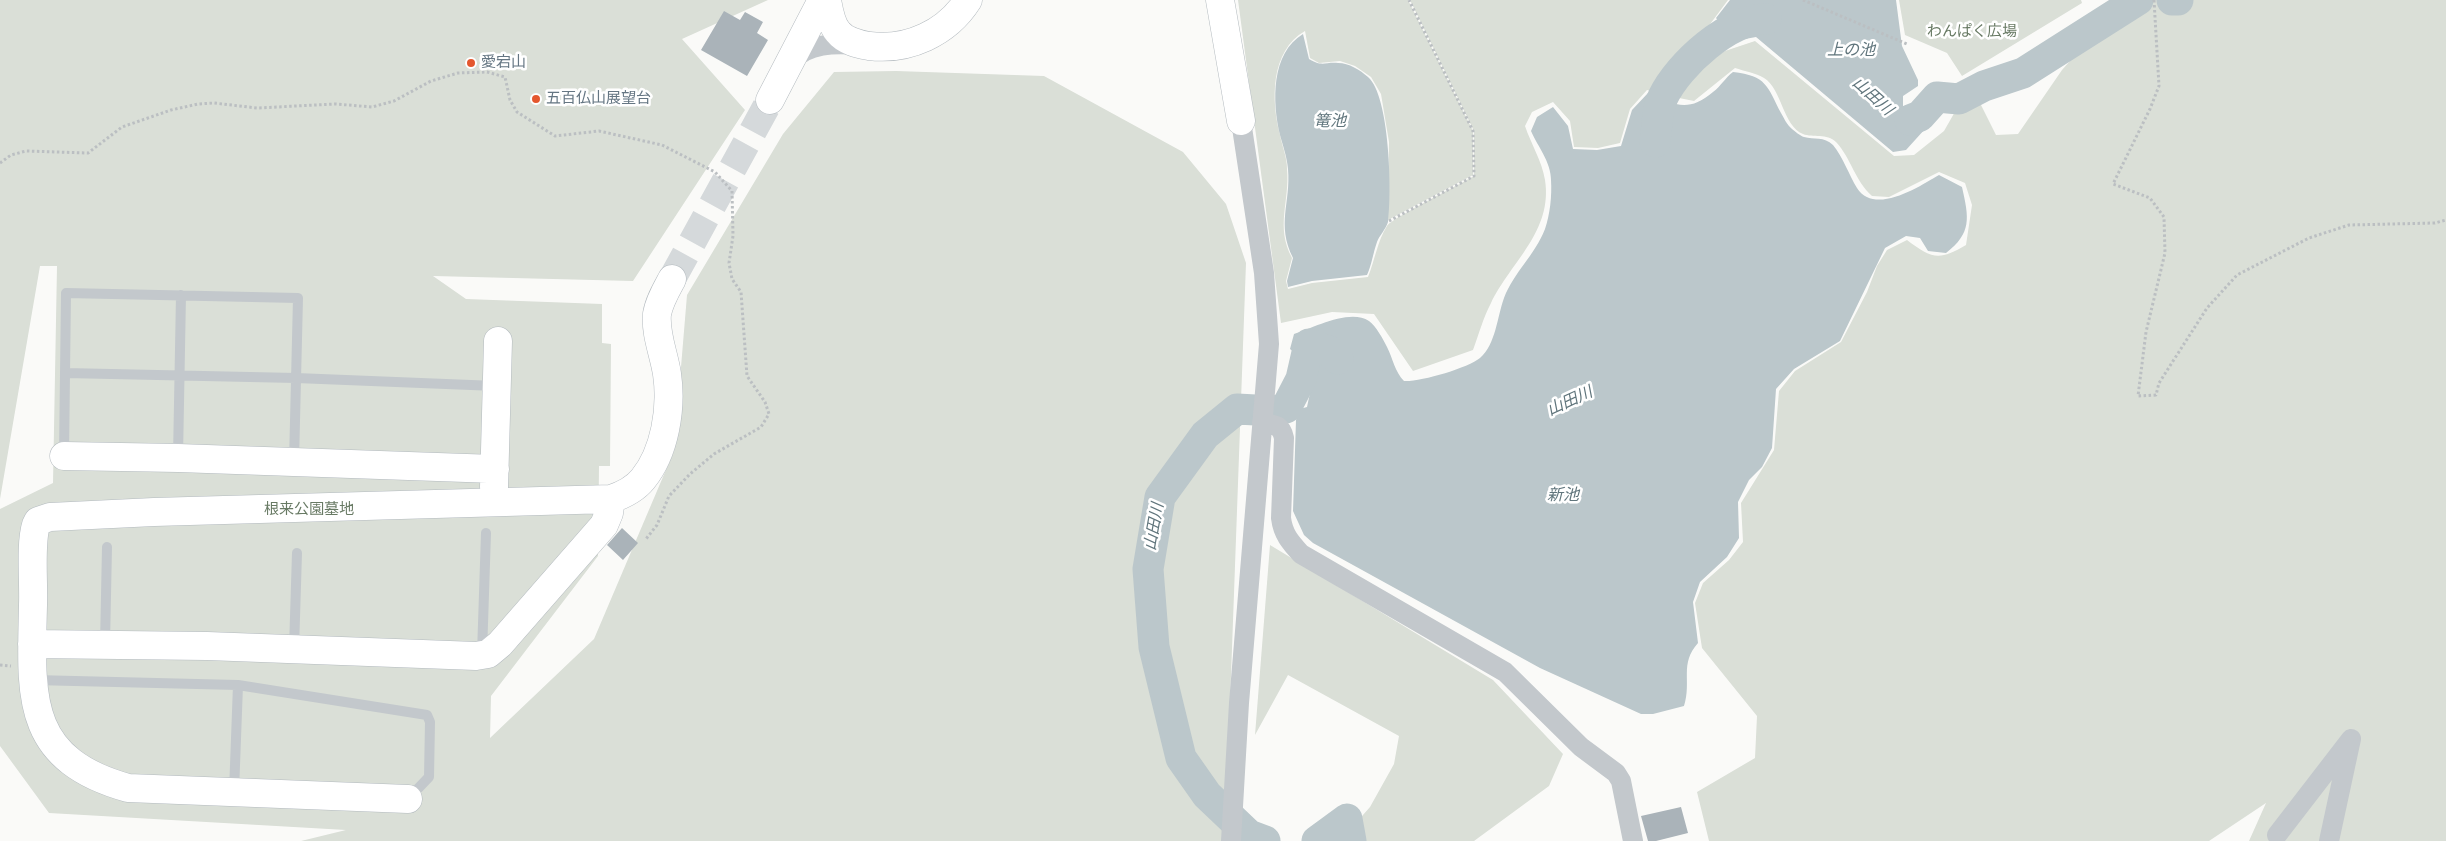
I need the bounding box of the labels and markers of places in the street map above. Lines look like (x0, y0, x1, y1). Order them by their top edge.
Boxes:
place label: 愛宕山 (481, 54, 526, 72)
marker: 愛宕山 (465, 57, 477, 69)
place label: 五百仏山展望台 (546, 90, 651, 108)
marker: 五百仏山展望台 (530, 93, 542, 105)

